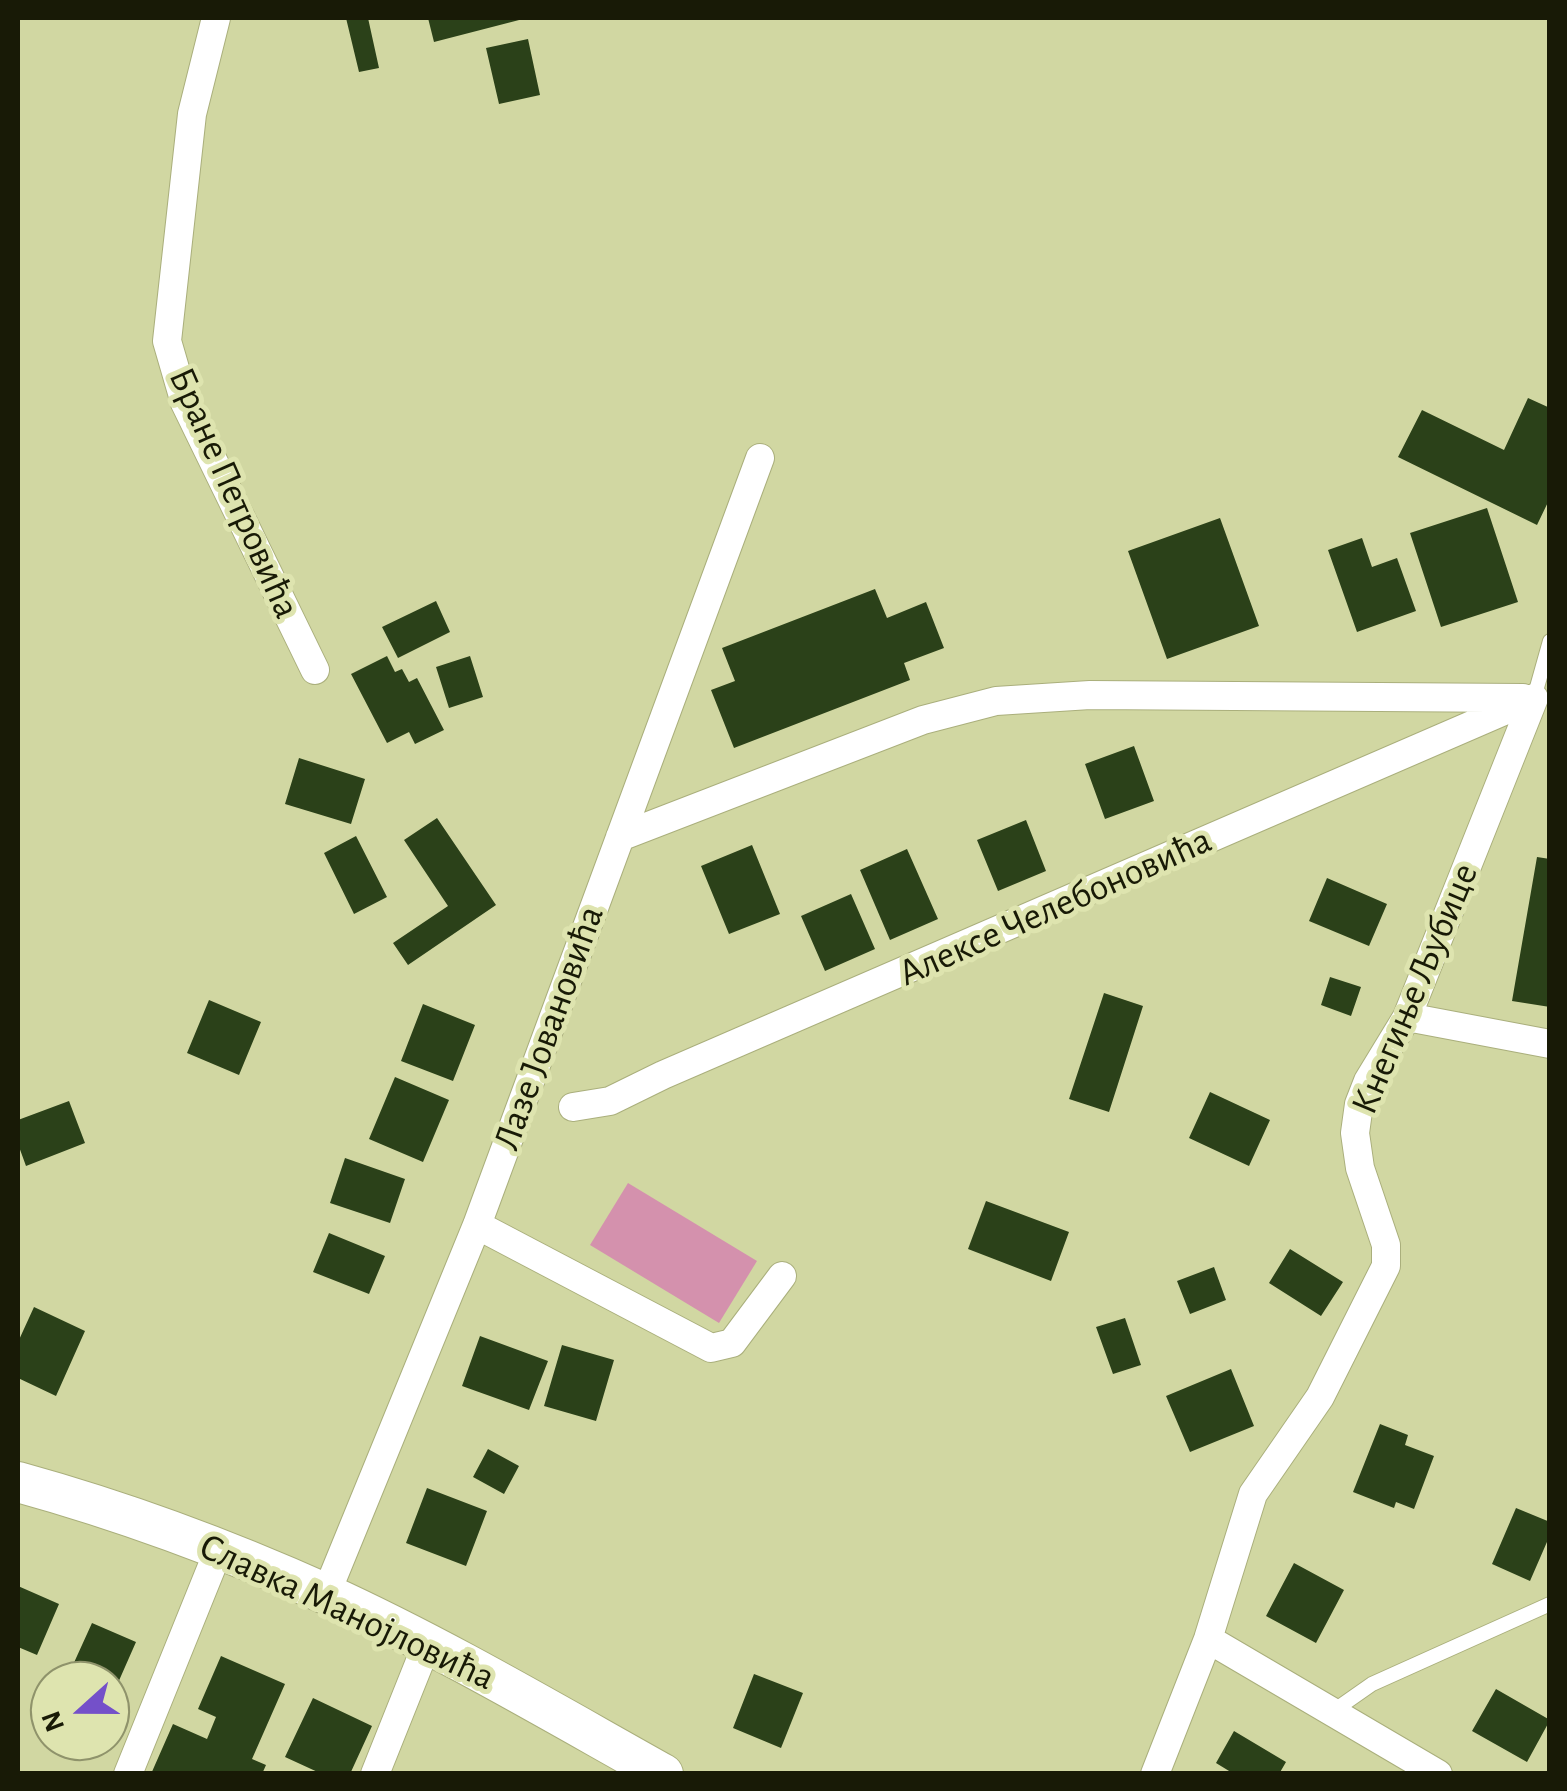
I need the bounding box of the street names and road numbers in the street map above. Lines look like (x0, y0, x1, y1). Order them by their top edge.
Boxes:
street label: Бране Петровића (158, 361, 310, 625)
street label: Алексе Челебоновића (892, 818, 1218, 996)
street label: Кнегиње Љубице (1342, 857, 1488, 1121)
street label: Лазе Јовановића (484, 900, 614, 1156)
street label: Славка Манојловића (192, 1524, 502, 1700)

